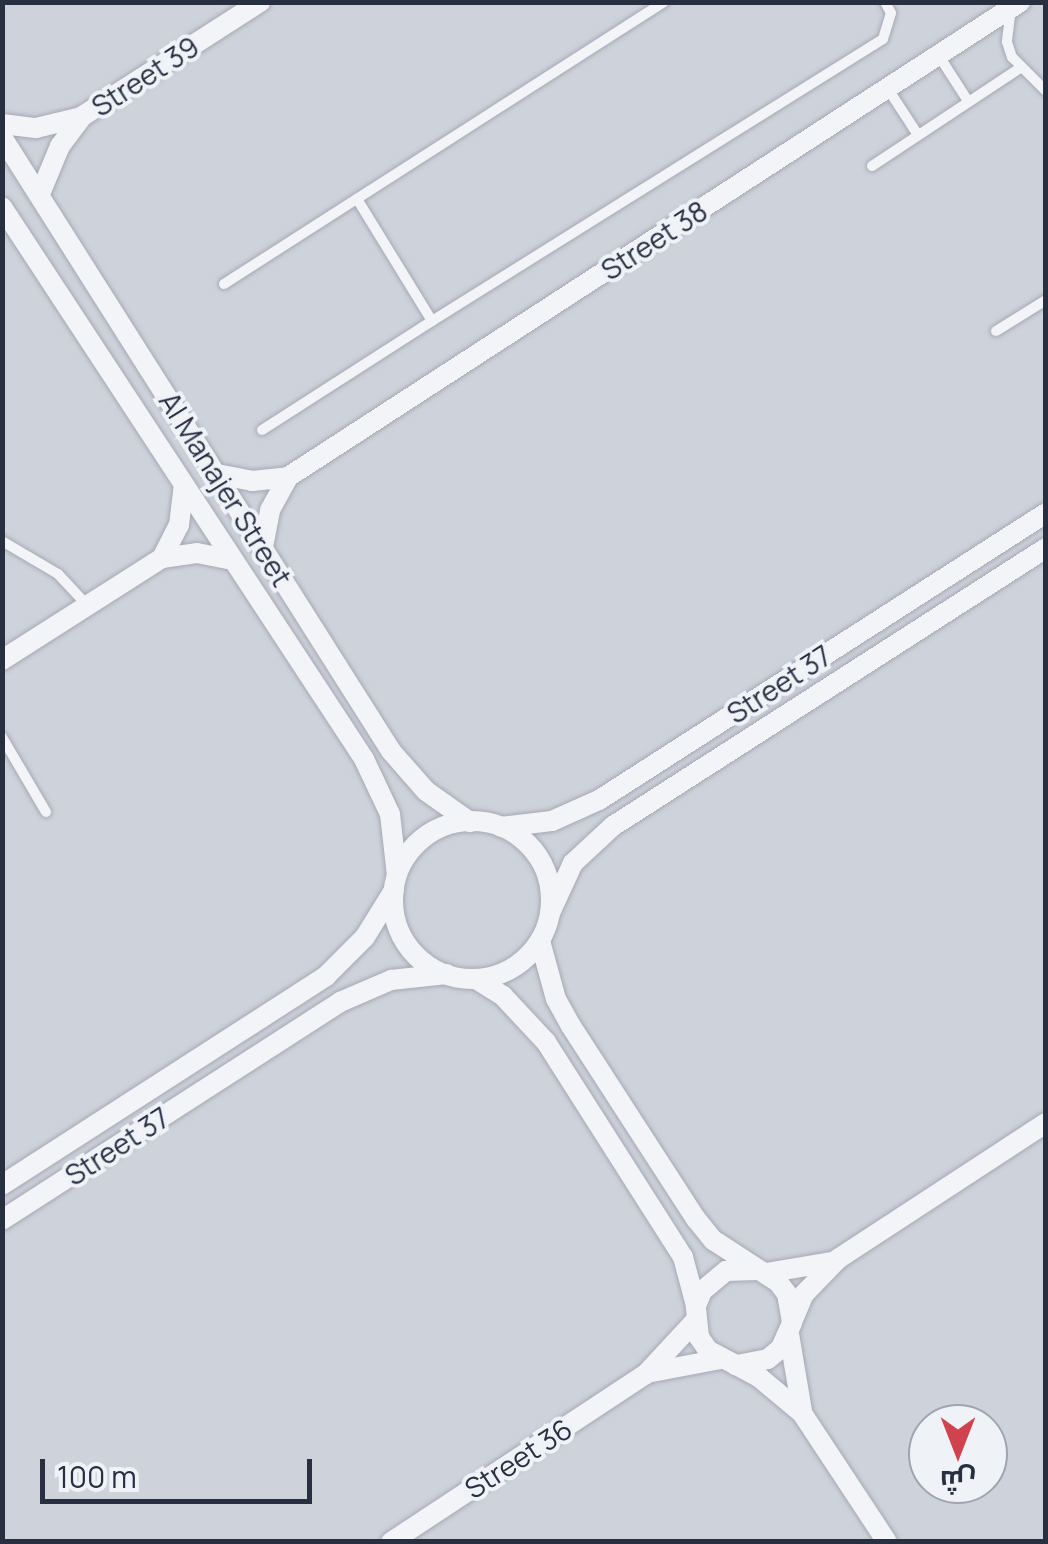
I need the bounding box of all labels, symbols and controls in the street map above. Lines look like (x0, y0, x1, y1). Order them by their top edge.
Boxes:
street label: Street 39 (85, 29, 205, 123)
street label: Street 38 (595, 193, 713, 287)
street label: Al Manajer Street (153, 386, 299, 592)
street label: Street 37 (721, 638, 837, 730)
street label: Street 37 (59, 1100, 175, 1192)
north arrow (908, 1404, 1008, 1504)
street label: Street 36 (458, 1411, 578, 1505)
scale bar (45, 1439, 318, 1501)
text: 100 m (57, 1456, 137, 1497)
text: ش (940, 1463, 976, 1501)

